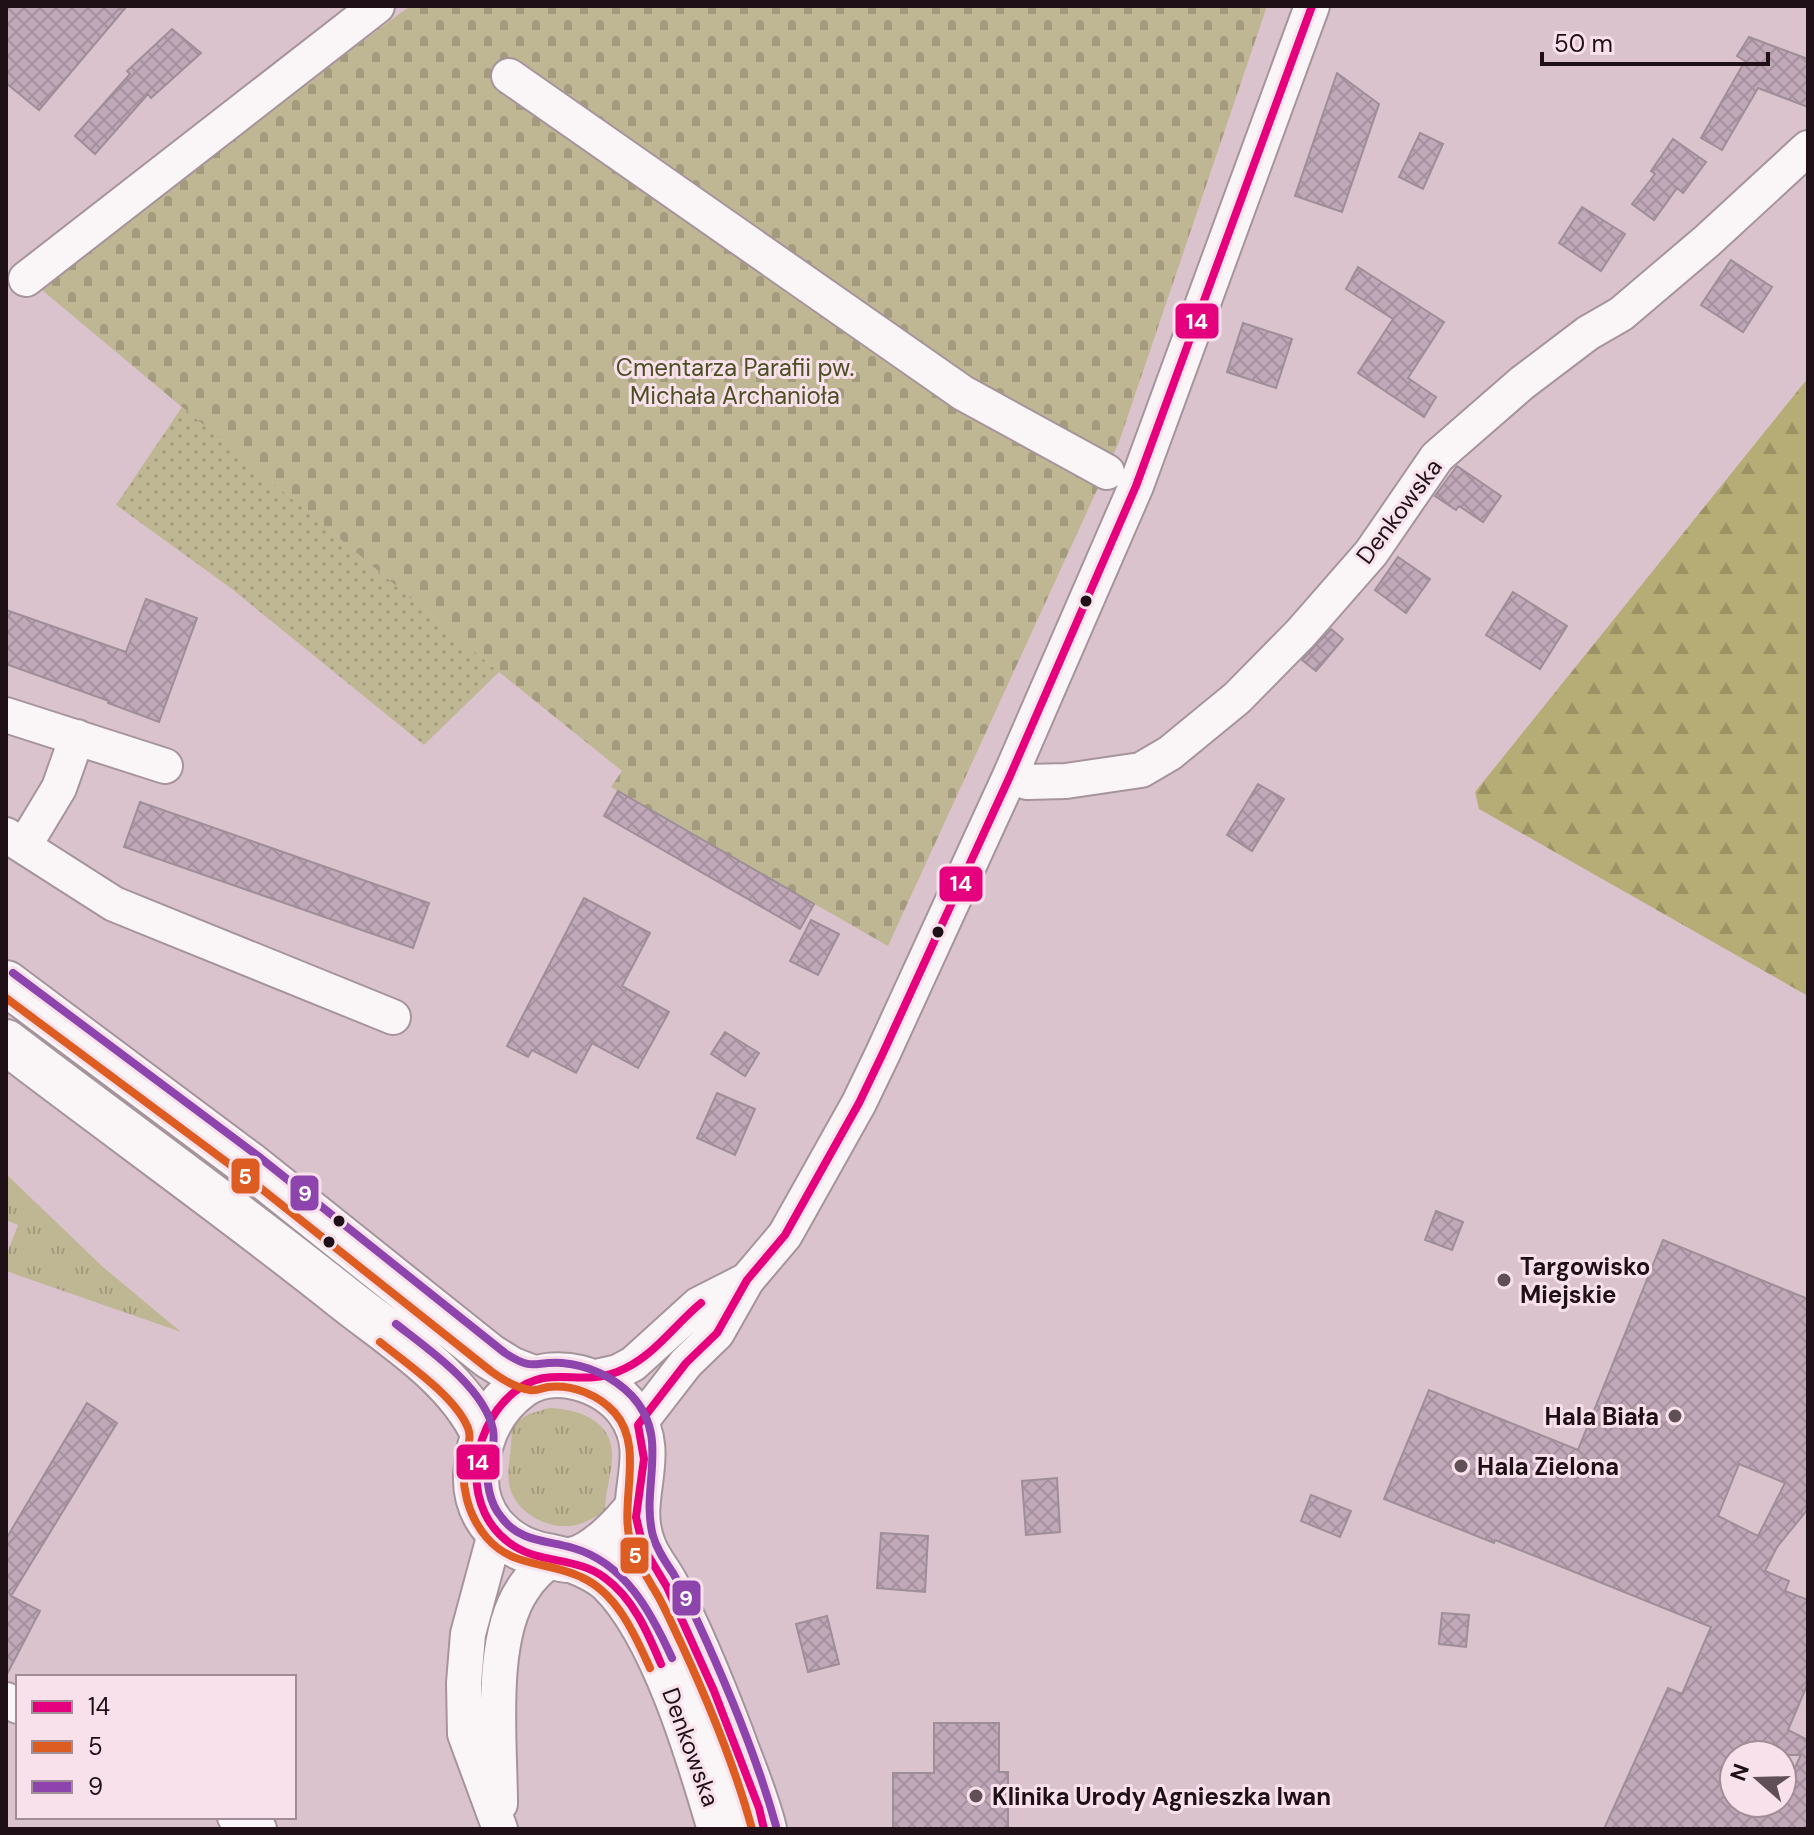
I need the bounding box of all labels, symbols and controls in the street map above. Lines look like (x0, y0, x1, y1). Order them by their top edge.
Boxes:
scale bar (1542, 16, 1768, 66)
text: 50 m (1554, 28, 1613, 59)
line badge: 14 (1174, 302, 1220, 340)
text: 14 (1186, 307, 1208, 336)
park label: Cmentarza Parafii pw. Michała Archanioła (616, 352, 854, 411)
street label: Denkowska (1349, 452, 1449, 570)
unlabelled marker (1078, 593, 1094, 609)
line badge: 14 (938, 865, 984, 903)
text: 14 (950, 869, 972, 898)
unlabelled marker (930, 924, 946, 940)
line badge: 5 (230, 1157, 261, 1195)
text: 5 (238, 1162, 252, 1191)
line badge: 9 (289, 1174, 320, 1212)
text: 9 (298, 1179, 312, 1208)
unlabelled marker (331, 1213, 347, 1229)
unlabelled marker (321, 1234, 337, 1250)
place label: Targowisko Miejskie (1520, 1251, 1650, 1310)
marker: Targowisko Miejskie (1495, 1271, 1513, 1289)
place label: Hala Biała (1545, 1401, 1659, 1432)
marker: Hala Biała (1666, 1407, 1684, 1425)
line badge: 14 (455, 1443, 501, 1481)
text: 14 (467, 1448, 489, 1477)
place label: Hala Zielona (1477, 1451, 1619, 1482)
marker: Hala Zielona (1452, 1457, 1470, 1475)
line badge: 5 (619, 1536, 650, 1575)
text: 5 (628, 1541, 642, 1570)
line badge: 9 (671, 1579, 702, 1617)
text: 9 (679, 1584, 693, 1613)
legend (16, 1675, 296, 1819)
street label: Denkowska (655, 1683, 727, 1811)
text: 14 (88, 1691, 110, 1722)
text: 5 (88, 1731, 103, 1762)
north arrow (1718, 1739, 1798, 1819)
text: N (1723, 1760, 1756, 1785)
text: 9 (88, 1771, 103, 1802)
place label: Klinika Urody Agnieszka Iwan (992, 1781, 1331, 1812)
marker: Klinika Urody Agnieszka Iwan (967, 1787, 985, 1805)

